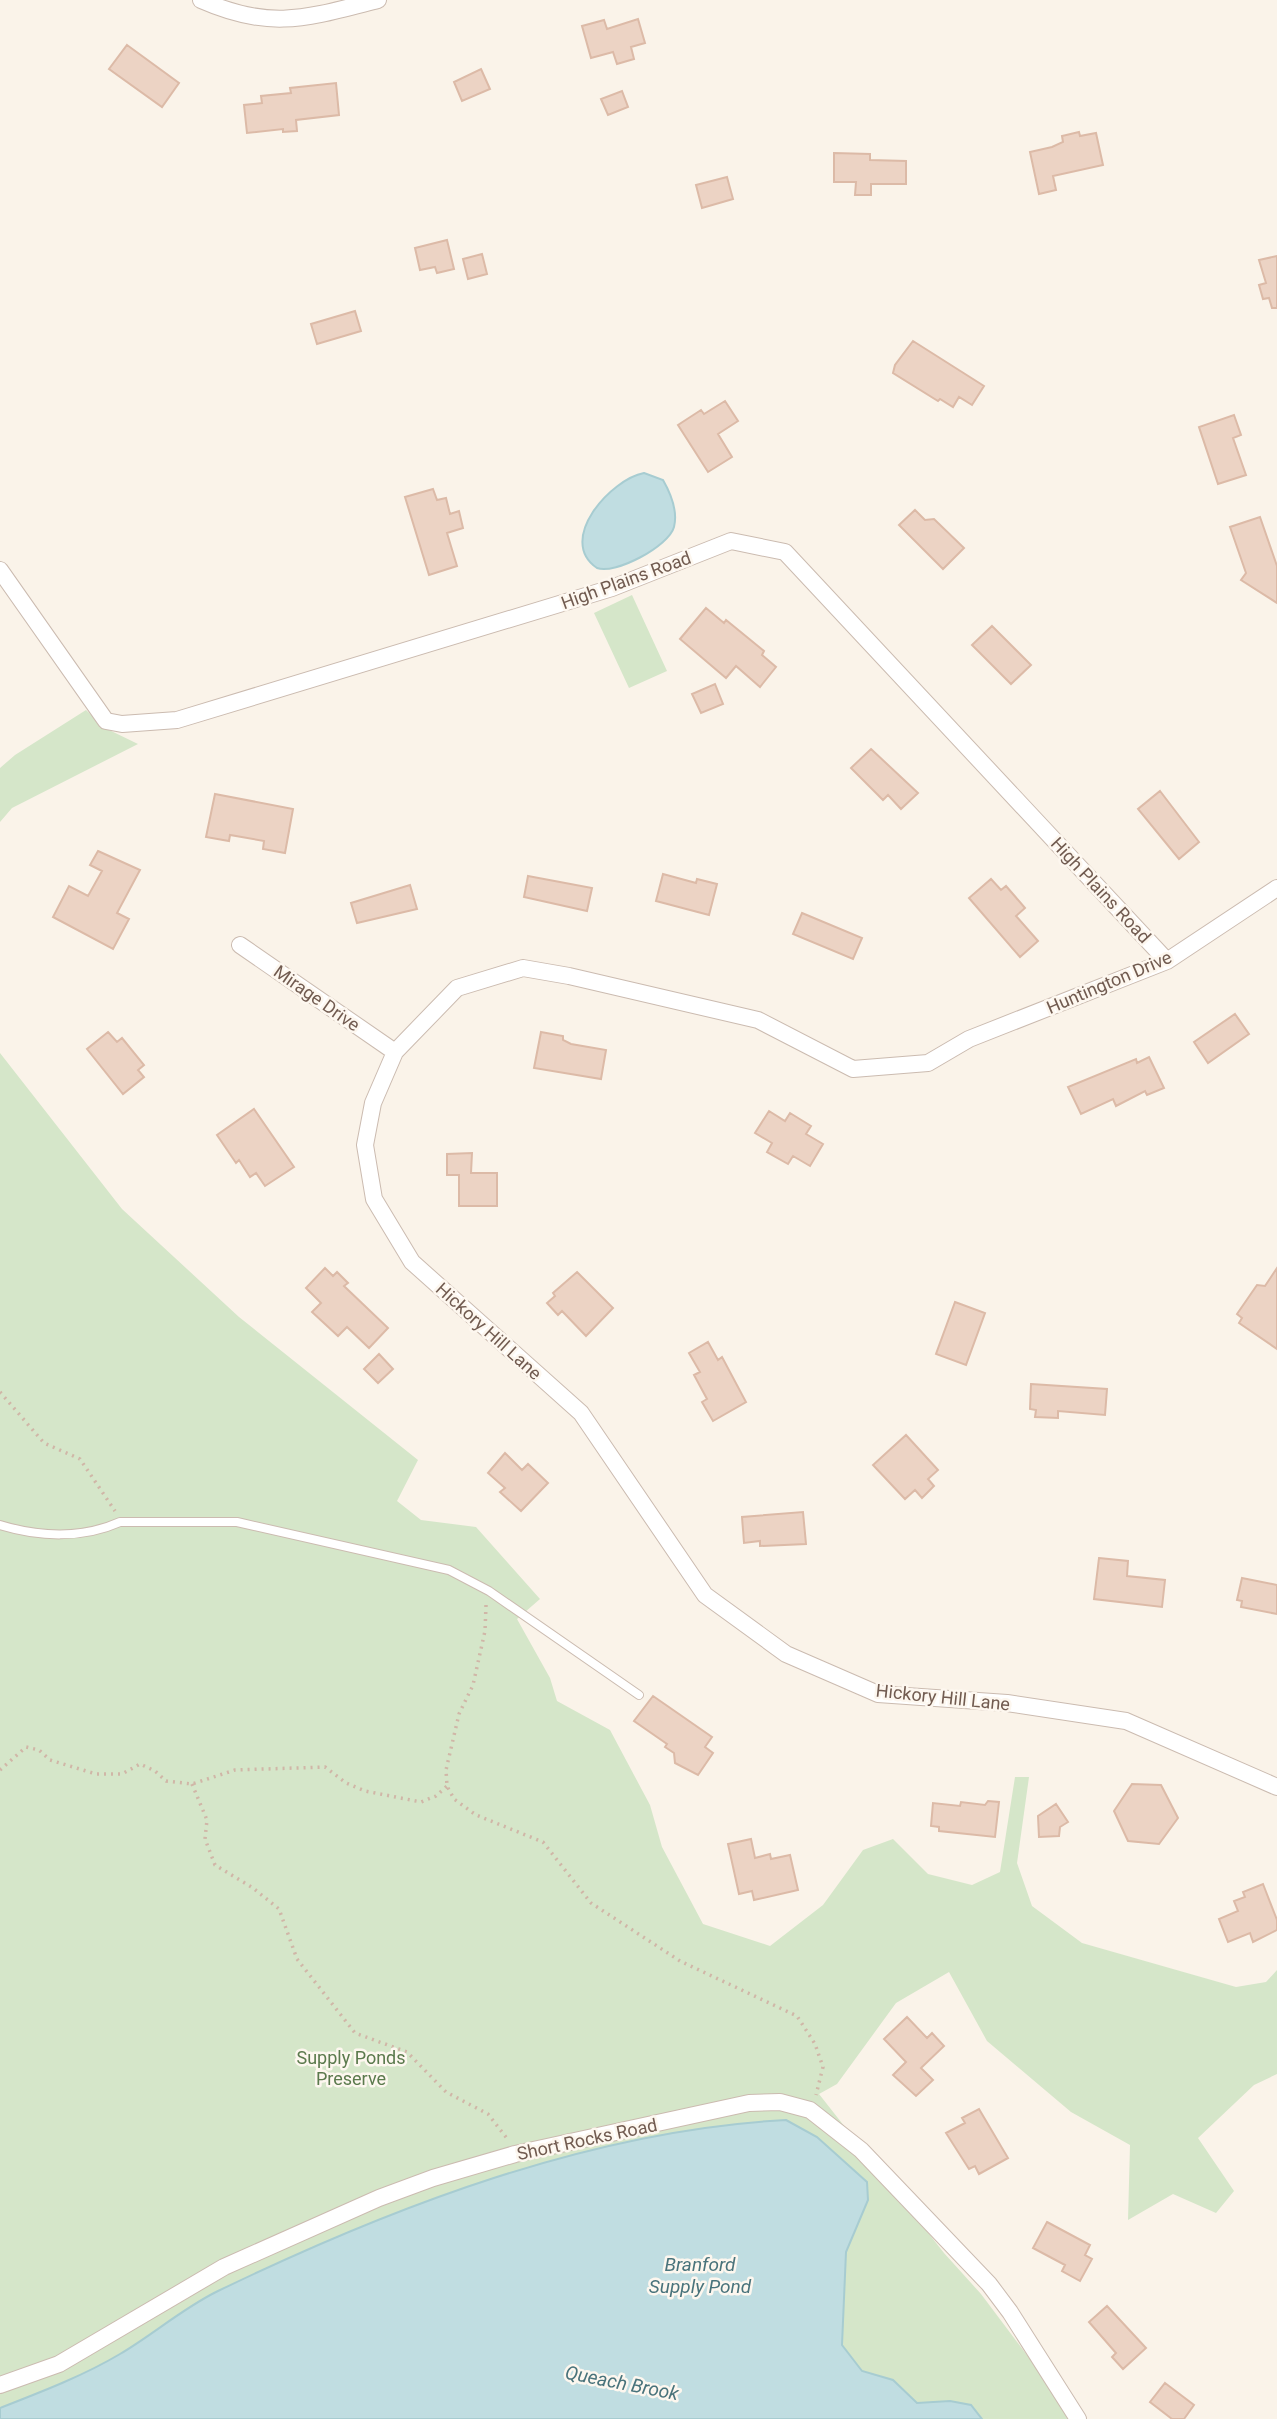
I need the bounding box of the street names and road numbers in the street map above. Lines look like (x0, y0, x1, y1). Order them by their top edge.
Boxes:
street label: High Plains Road (558, 547, 694, 613)
street label: High Plains Road (1047, 833, 1155, 947)
street label: Huntington Drive (1043, 946, 1175, 1018)
street label: Mirage Drive (270, 961, 364, 1035)
street label: Hickory Hill Lane (432, 1278, 546, 1384)
street label: Hickory Hill Lane (875, 1680, 1011, 1714)
street label: Short Rocks Road (515, 2114, 659, 2164)

